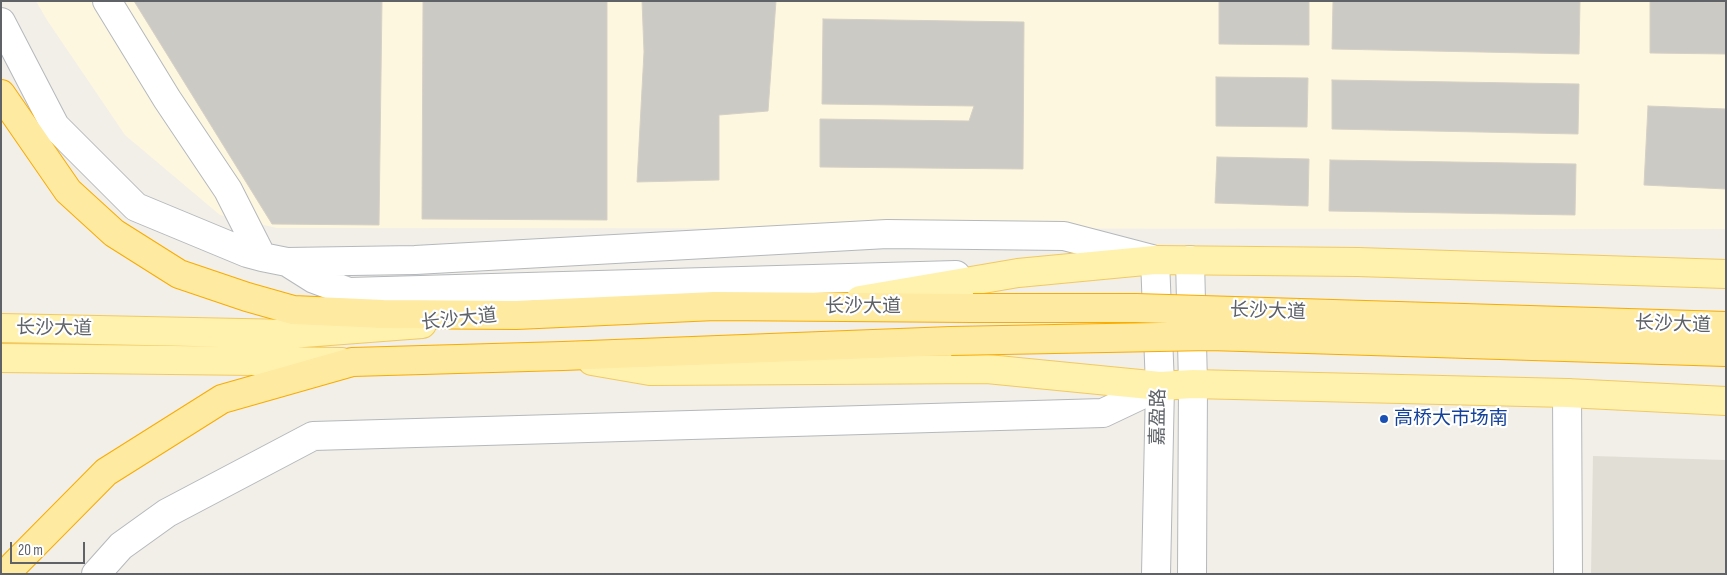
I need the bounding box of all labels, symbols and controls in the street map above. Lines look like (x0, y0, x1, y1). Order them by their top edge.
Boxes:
street label: 长沙大道 (825, 296, 901, 318)
street label: 长沙大道 (1230, 299, 1306, 325)
street label: 长沙大道 (420, 305, 498, 335)
street label: 长沙大道 (1635, 312, 1711, 338)
street label: 长沙大道 (16, 317, 92, 341)
street label: 嘉盈路 (1147, 388, 1171, 446)
place label: 高桥大市场南 (1394, 408, 1508, 430)
marker: 高桥大市场南 (1378, 413, 1390, 425)
scale bar (12, 532, 88, 564)
text: 20 m (18, 541, 43, 560)

